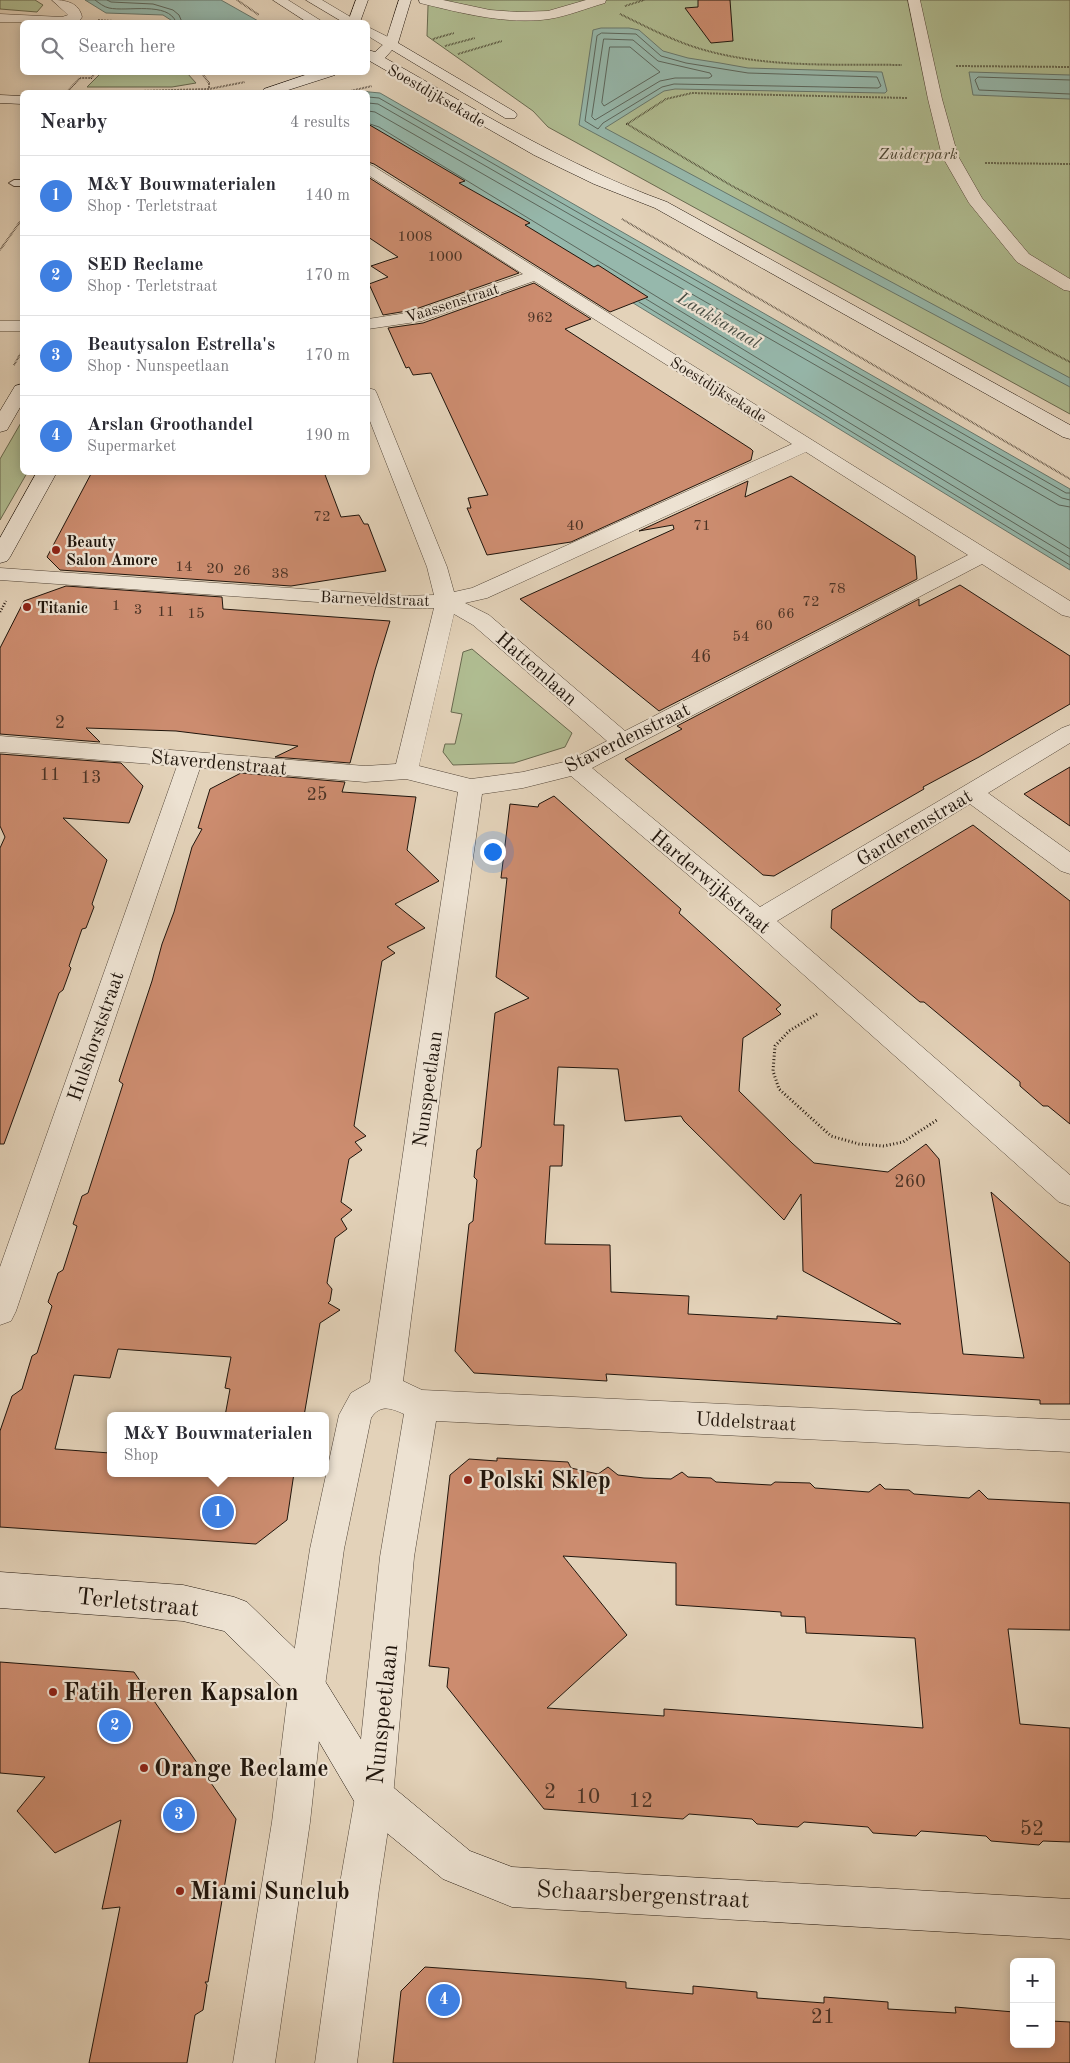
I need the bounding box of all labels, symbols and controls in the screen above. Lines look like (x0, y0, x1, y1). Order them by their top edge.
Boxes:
search box (20, 20, 370, 75)
icon: search (38, 34, 66, 62)
text: Search here (78, 38, 175, 57)
street label: Soestdijksekade (384, 62, 488, 131)
text: Nearby (40, 112, 108, 133)
text: 4 results (290, 115, 350, 131)
park label: Zuiderpark (878, 147, 958, 163)
text: M&Y Bouwmaterialen (87, 176, 276, 195)
text: 1 (51, 188, 61, 204)
text: 140 m (305, 188, 350, 204)
text: Shop · Terletstraat (87, 199, 217, 215)
house number: 1008 (398, 230, 432, 245)
house number: 1000 (428, 250, 462, 265)
text: SED Reclame (87, 256, 204, 275)
text: 2 (51, 268, 61, 284)
text: 170 m (305, 268, 350, 284)
text: Shop · Terletstraat (87, 279, 217, 295)
street label: Vaassenstraat (404, 281, 502, 327)
water label: Laakkanaal (673, 289, 764, 353)
house number: 962 (527, 311, 553, 326)
text: Beautysalon Estrella's (87, 336, 275, 355)
text: 3 (51, 348, 61, 364)
text: 170 m (305, 348, 350, 364)
street label: Soestdijksekade (667, 355, 769, 427)
text: Shop · Nunspeetlaan (87, 359, 229, 375)
text: Arslan Groothandel (87, 416, 253, 435)
text: 4 (51, 428, 61, 444)
text: 190 m (305, 428, 350, 444)
text: Supermarket (87, 439, 176, 455)
house number: 72 (313, 510, 331, 525)
house number: 40 (566, 519, 584, 534)
house number: 71 (693, 519, 711, 534)
place label: Beauty Salon Amore (66, 535, 158, 569)
marker: Beauty Salon Amore (50, 544, 62, 556)
house number: 14 (175, 560, 193, 575)
house number: 20 (206, 562, 224, 577)
house number: 26 (233, 564, 251, 579)
house number: 38 (271, 567, 289, 582)
house number: 78 (828, 582, 846, 597)
street label: Barneveldstraat (320, 590, 430, 610)
house number: 72 (802, 595, 820, 610)
house number: 1 (112, 599, 120, 614)
marker: Titanic (21, 601, 33, 613)
place label: Titanic (37, 601, 88, 617)
house number: 3 (134, 603, 142, 618)
house number: 11 (157, 605, 175, 620)
house number: 15 (187, 607, 205, 622)
house number: 66 (777, 607, 795, 622)
house number: 60 (755, 619, 773, 634)
street label: Hattemlaan (491, 629, 580, 710)
house number: 54 (732, 630, 750, 645)
house number: 46 (691, 648, 711, 666)
street label: Staverdenstraat (562, 700, 694, 778)
house number: 2 (55, 714, 65, 732)
street label: Staverdenstraat (150, 748, 288, 780)
house number: 11 (40, 766, 60, 784)
house number: 13 (81, 769, 101, 787)
house number: 25 (307, 786, 327, 804)
street label: Garderenstraat (854, 786, 976, 871)
street label: Harderwijkstraat (646, 827, 774, 938)
your location (480, 839, 506, 865)
street label: Hulshorststraat (65, 969, 128, 1104)
street label: Nunspeetlaan (411, 1030, 447, 1149)
house number: 260 (894, 1173, 926, 1191)
street label: Uddelstraat (695, 1410, 797, 1436)
popup (107, 1412, 329, 1477)
text: M&Y Bouwmaterialen (123, 1425, 313, 1444)
text: Shop (123, 1448, 158, 1464)
place label: Polski Sklep (478, 1470, 611, 1494)
marker: Polski Sklep (462, 1474, 474, 1486)
pin: 1 (202, 1493, 234, 1531)
street label: Terletstraat (75, 1586, 200, 1622)
street label: Nunspeetlaan (365, 1643, 403, 1785)
place label: Fatih Heren Kapsalon (63, 1682, 299, 1706)
marker: Fatih Heren Kapsalon (47, 1686, 59, 1698)
pin: 2 (99, 1707, 131, 1745)
place label: Orange Reclame (154, 1758, 329, 1782)
marker: Orange Reclame (138, 1762, 150, 1774)
house number: 2 (544, 1782, 556, 1803)
house number: 10 (576, 1787, 600, 1808)
house number: 12 (629, 1791, 653, 1812)
pin: 3 (163, 1796, 195, 1834)
house number: 52 (1020, 1819, 1044, 1840)
street label: Schaarsbergenstraat (536, 1878, 750, 1914)
place label: Miami Sunclub (190, 1881, 350, 1905)
marker: Miami Sunclub (174, 1885, 186, 1897)
map controls (1010, 1958, 1055, 2048)
button: + (1010, 1958, 1055, 2003)
pin: 4 (428, 1981, 460, 2019)
button: − (1010, 2003, 1055, 2048)
house number: 21 (811, 2007, 835, 2028)

